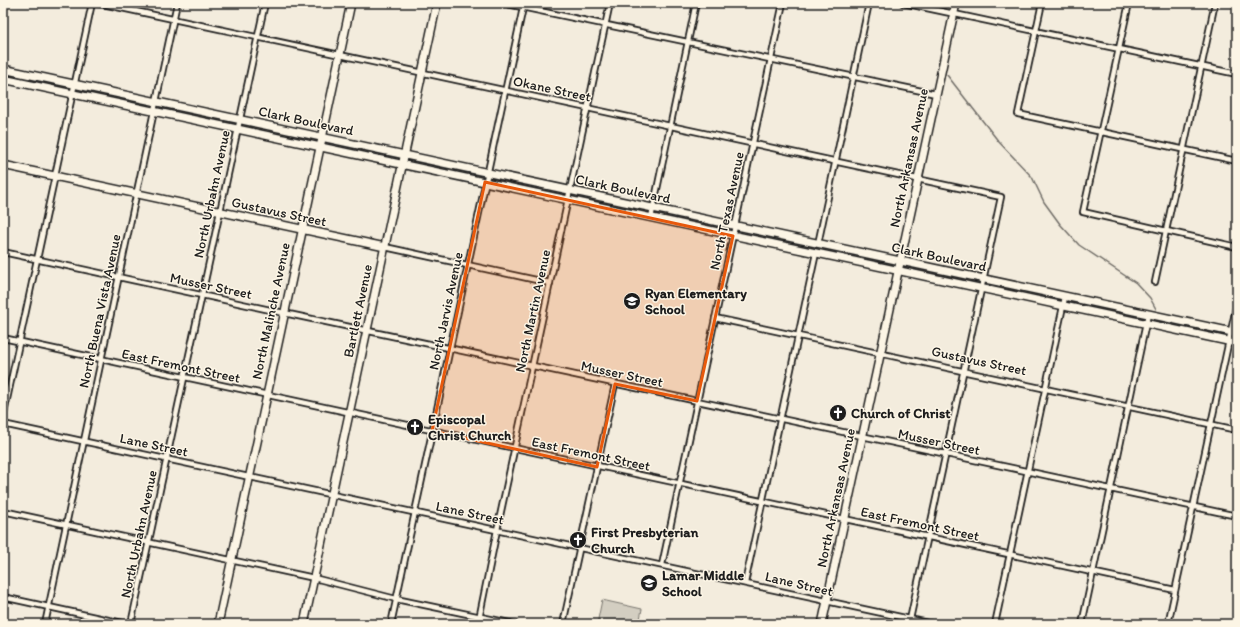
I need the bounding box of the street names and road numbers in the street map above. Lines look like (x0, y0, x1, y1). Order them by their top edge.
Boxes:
street label: Okane Street (511, 72, 593, 106)
street label: North Arkansas Avenue (886, 86, 932, 229)
street label: Clark Boulevard (257, 103, 355, 139)
street label: North Urbahn Avenue (190, 128, 234, 260)
street label: North Texas Avenue (706, 150, 748, 272)
street label: Clark Boulevard (574, 171, 672, 207)
street label: Gustavus Street (230, 194, 328, 230)
street label: North Buena Vista Avenue (75, 232, 125, 390)
street label: Clark Boulevard (890, 239, 988, 275)
street label: North Malinche Avenue (248, 241, 294, 381)
street label: North Martin Avenue (512, 248, 554, 374)
street label: North Jarvis Avenue (425, 250, 467, 372)
street label: Bartlett Avenue (340, 263, 376, 359)
street label: Musser Street (168, 269, 254, 303)
street label: Gustavus Street (930, 343, 1028, 379)
street label: East Fremont Street (120, 345, 242, 387)
street label: Musser Street (579, 357, 665, 391)
street label: Musser Street (896, 425, 982, 459)
street label: North Arkansas Avenue (813, 426, 859, 569)
street label: Lane Street (118, 429, 190, 461)
street label: East Fremont Street (530, 433, 652, 475)
street label: North Urbahn Avenue (117, 468, 161, 600)
street label: Lane Street (434, 497, 506, 529)
street label: East Fremont Street (859, 503, 981, 545)
street label: Lane Street (763, 568, 835, 600)

